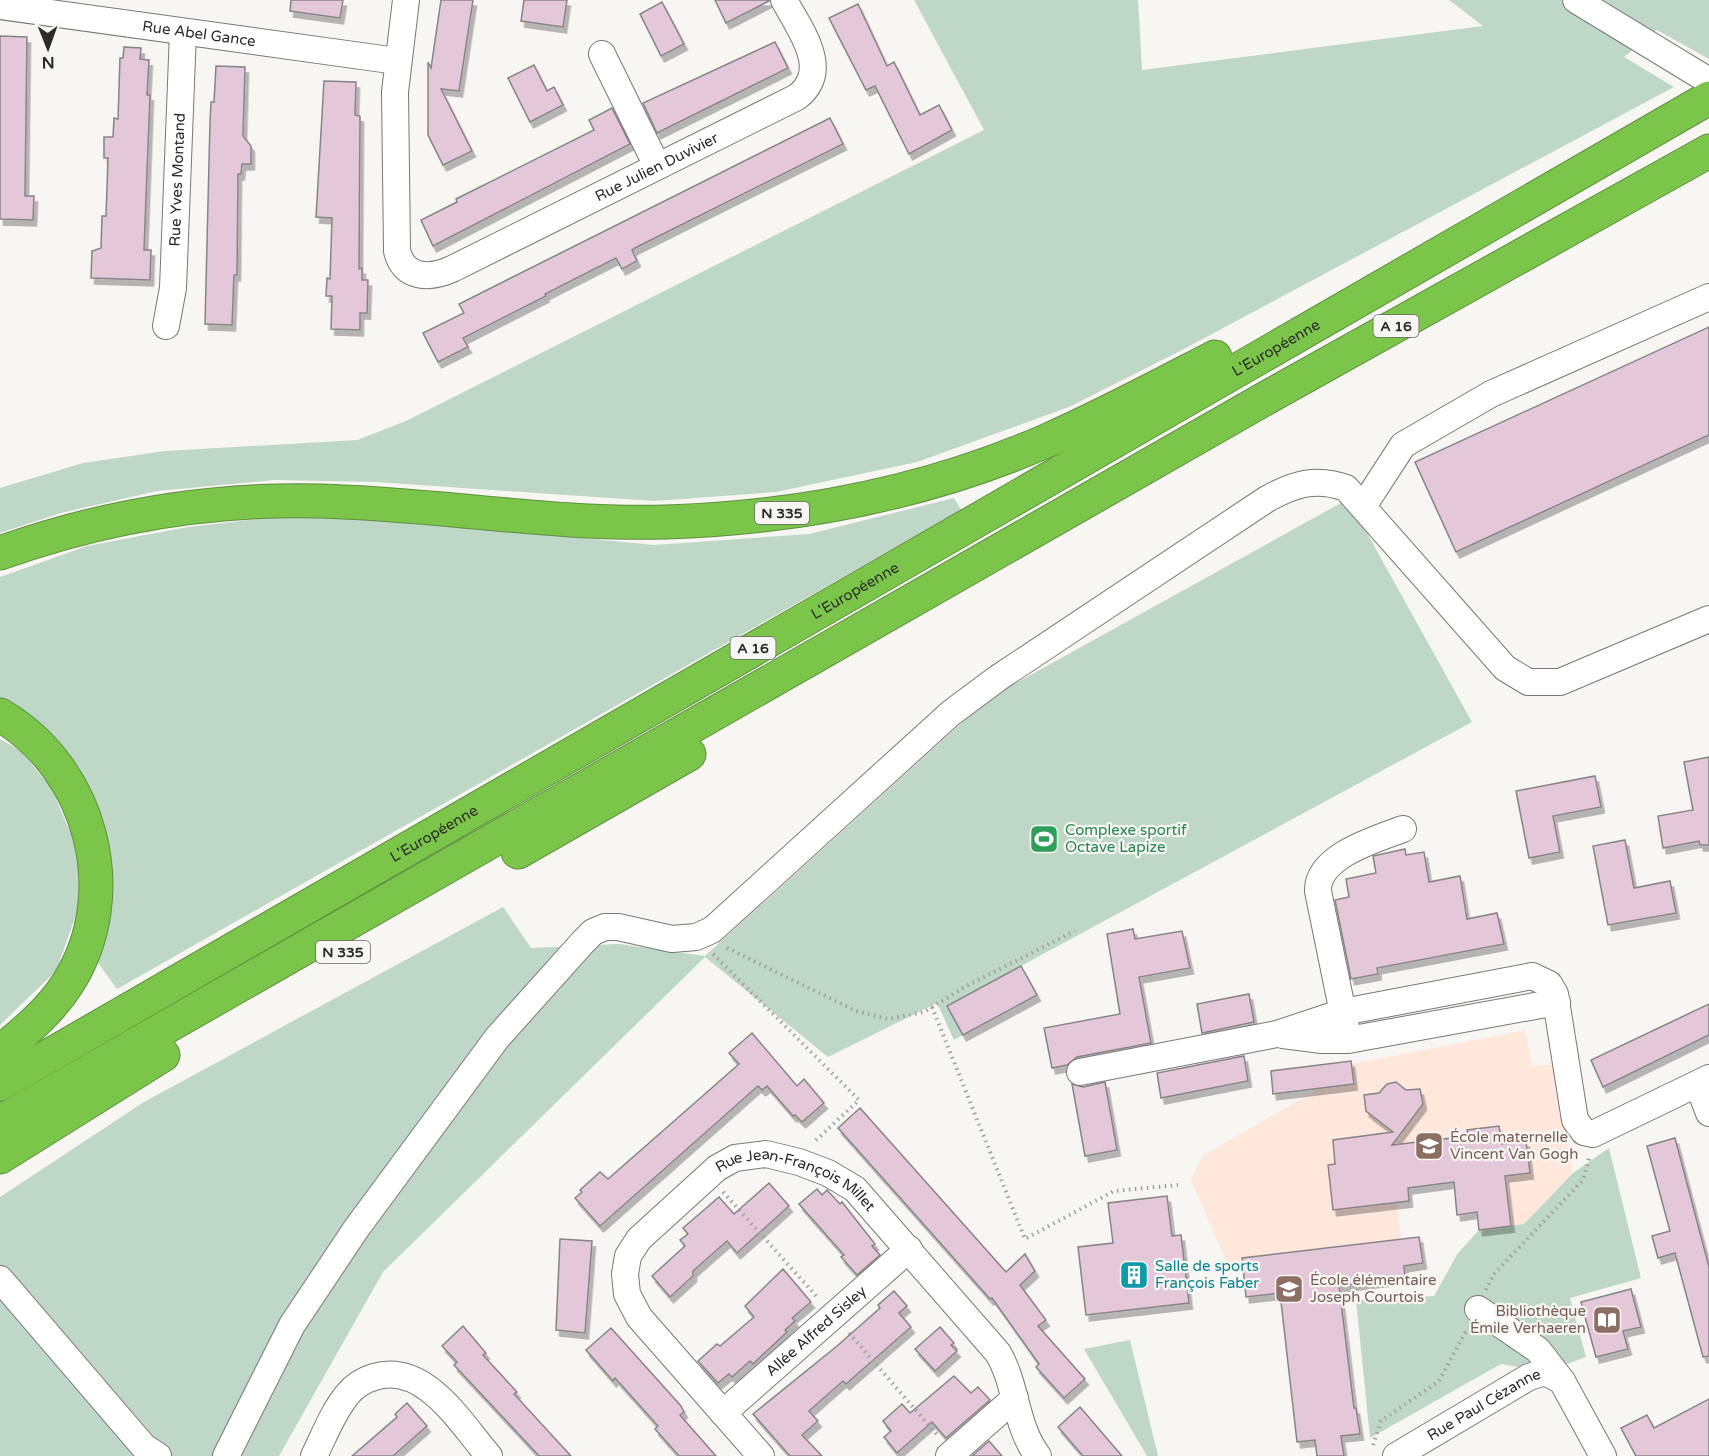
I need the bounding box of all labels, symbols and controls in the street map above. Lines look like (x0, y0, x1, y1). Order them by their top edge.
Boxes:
street label: Rue Abel Gance (141, 17, 257, 50)
north arrow (18, 18, 78, 78)
text: N (42, 52, 55, 72)
street label: Rue Yves Montand (166, 112, 189, 247)
street label: Rue Julien Duvivier (592, 129, 721, 205)
street label: L'Européenne (1229, 315, 1323, 380)
road number: A 16 (1374, 315, 1418, 337)
road number: N 335 (755, 502, 809, 524)
street label: L'Européenne (808, 558, 902, 623)
road number: A 16 (730, 637, 776, 659)
street label: L'Européenne (387, 801, 481, 866)
place label: Complexe sportif Octave Lapize (1065, 821, 1187, 856)
sports icon: Complexe sportif Octave Lapize (1028, 823, 1060, 855)
road number: N 335 (316, 941, 370, 963)
place label: École maternelle Vincent Van Gogh (1450, 1128, 1578, 1163)
school or university icon: École maternelle Vincent Van Gogh (1413, 1130, 1445, 1162)
street label: Rue Jean-François Millet (712, 1145, 879, 1215)
place label: Salle de sports François Faber (1155, 1257, 1259, 1292)
building icon: Salle de sports François Faber (1118, 1259, 1150, 1291)
place label: École élémentaire Joseph Courtois (1310, 1271, 1436, 1306)
school or university icon: École élémentaire Joseph Courtois (1273, 1273, 1305, 1305)
street label: Allée Alfred Sisley (762, 1282, 870, 1380)
place label: Bibliothèque Émile Verhaeren (1470, 1302, 1586, 1337)
library icon: Bibliothèque Émile Verhaeren (1591, 1304, 1623, 1336)
street label: Rue Paul Cézanne (1424, 1365, 1543, 1444)

